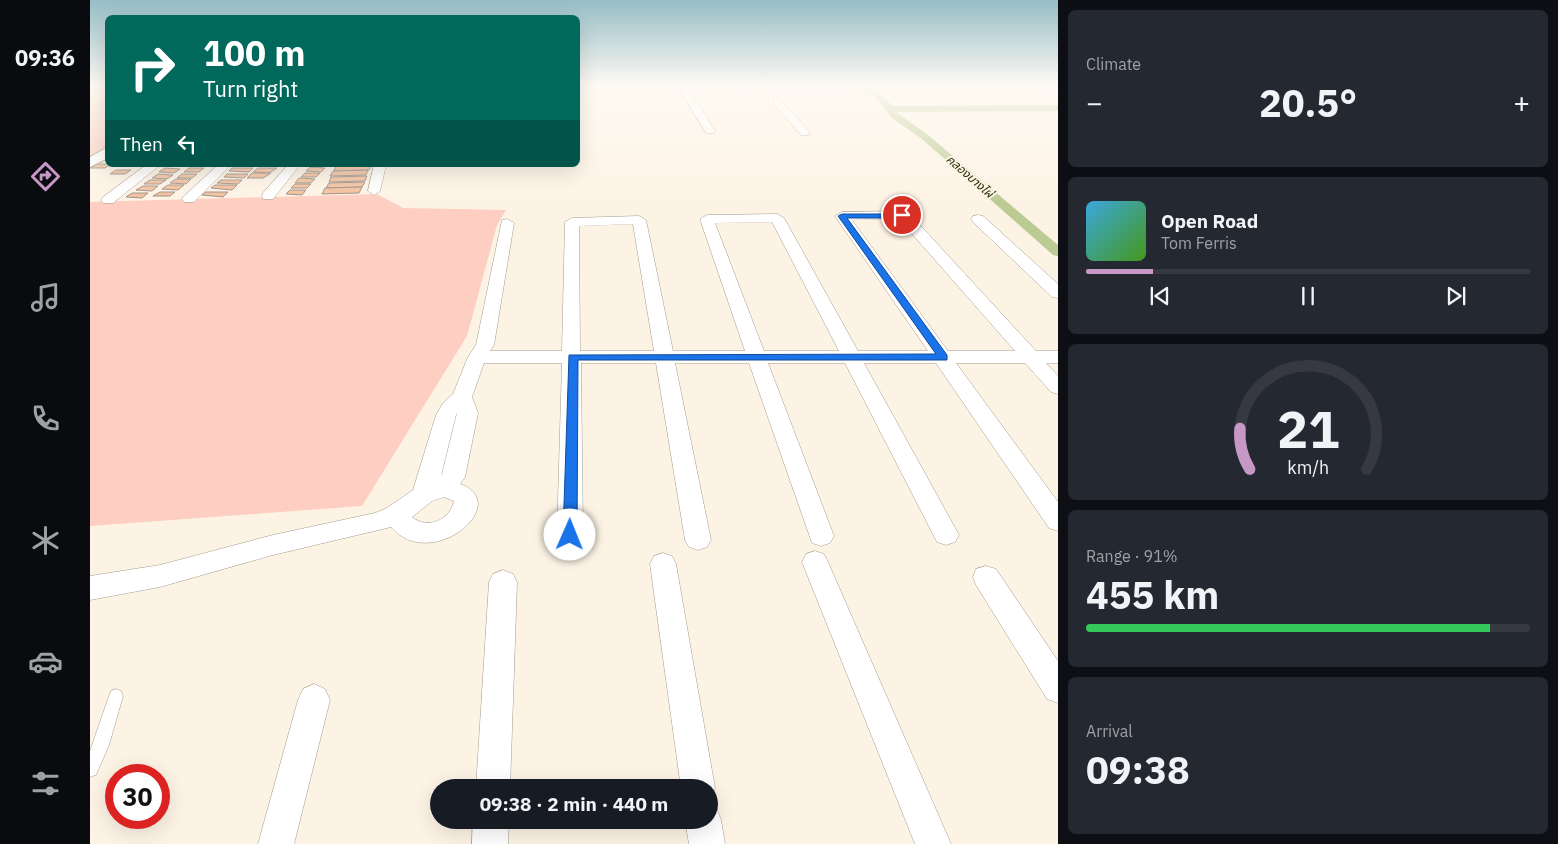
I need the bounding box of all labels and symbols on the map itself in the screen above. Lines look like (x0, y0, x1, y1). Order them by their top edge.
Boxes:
water label: คลองบางไผ่ (943, 151, 998, 202)
pin (881, 194, 923, 236)
position arrow (543, 508, 595, 560)
speed limit sign: 30 (105, 764, 170, 829)

